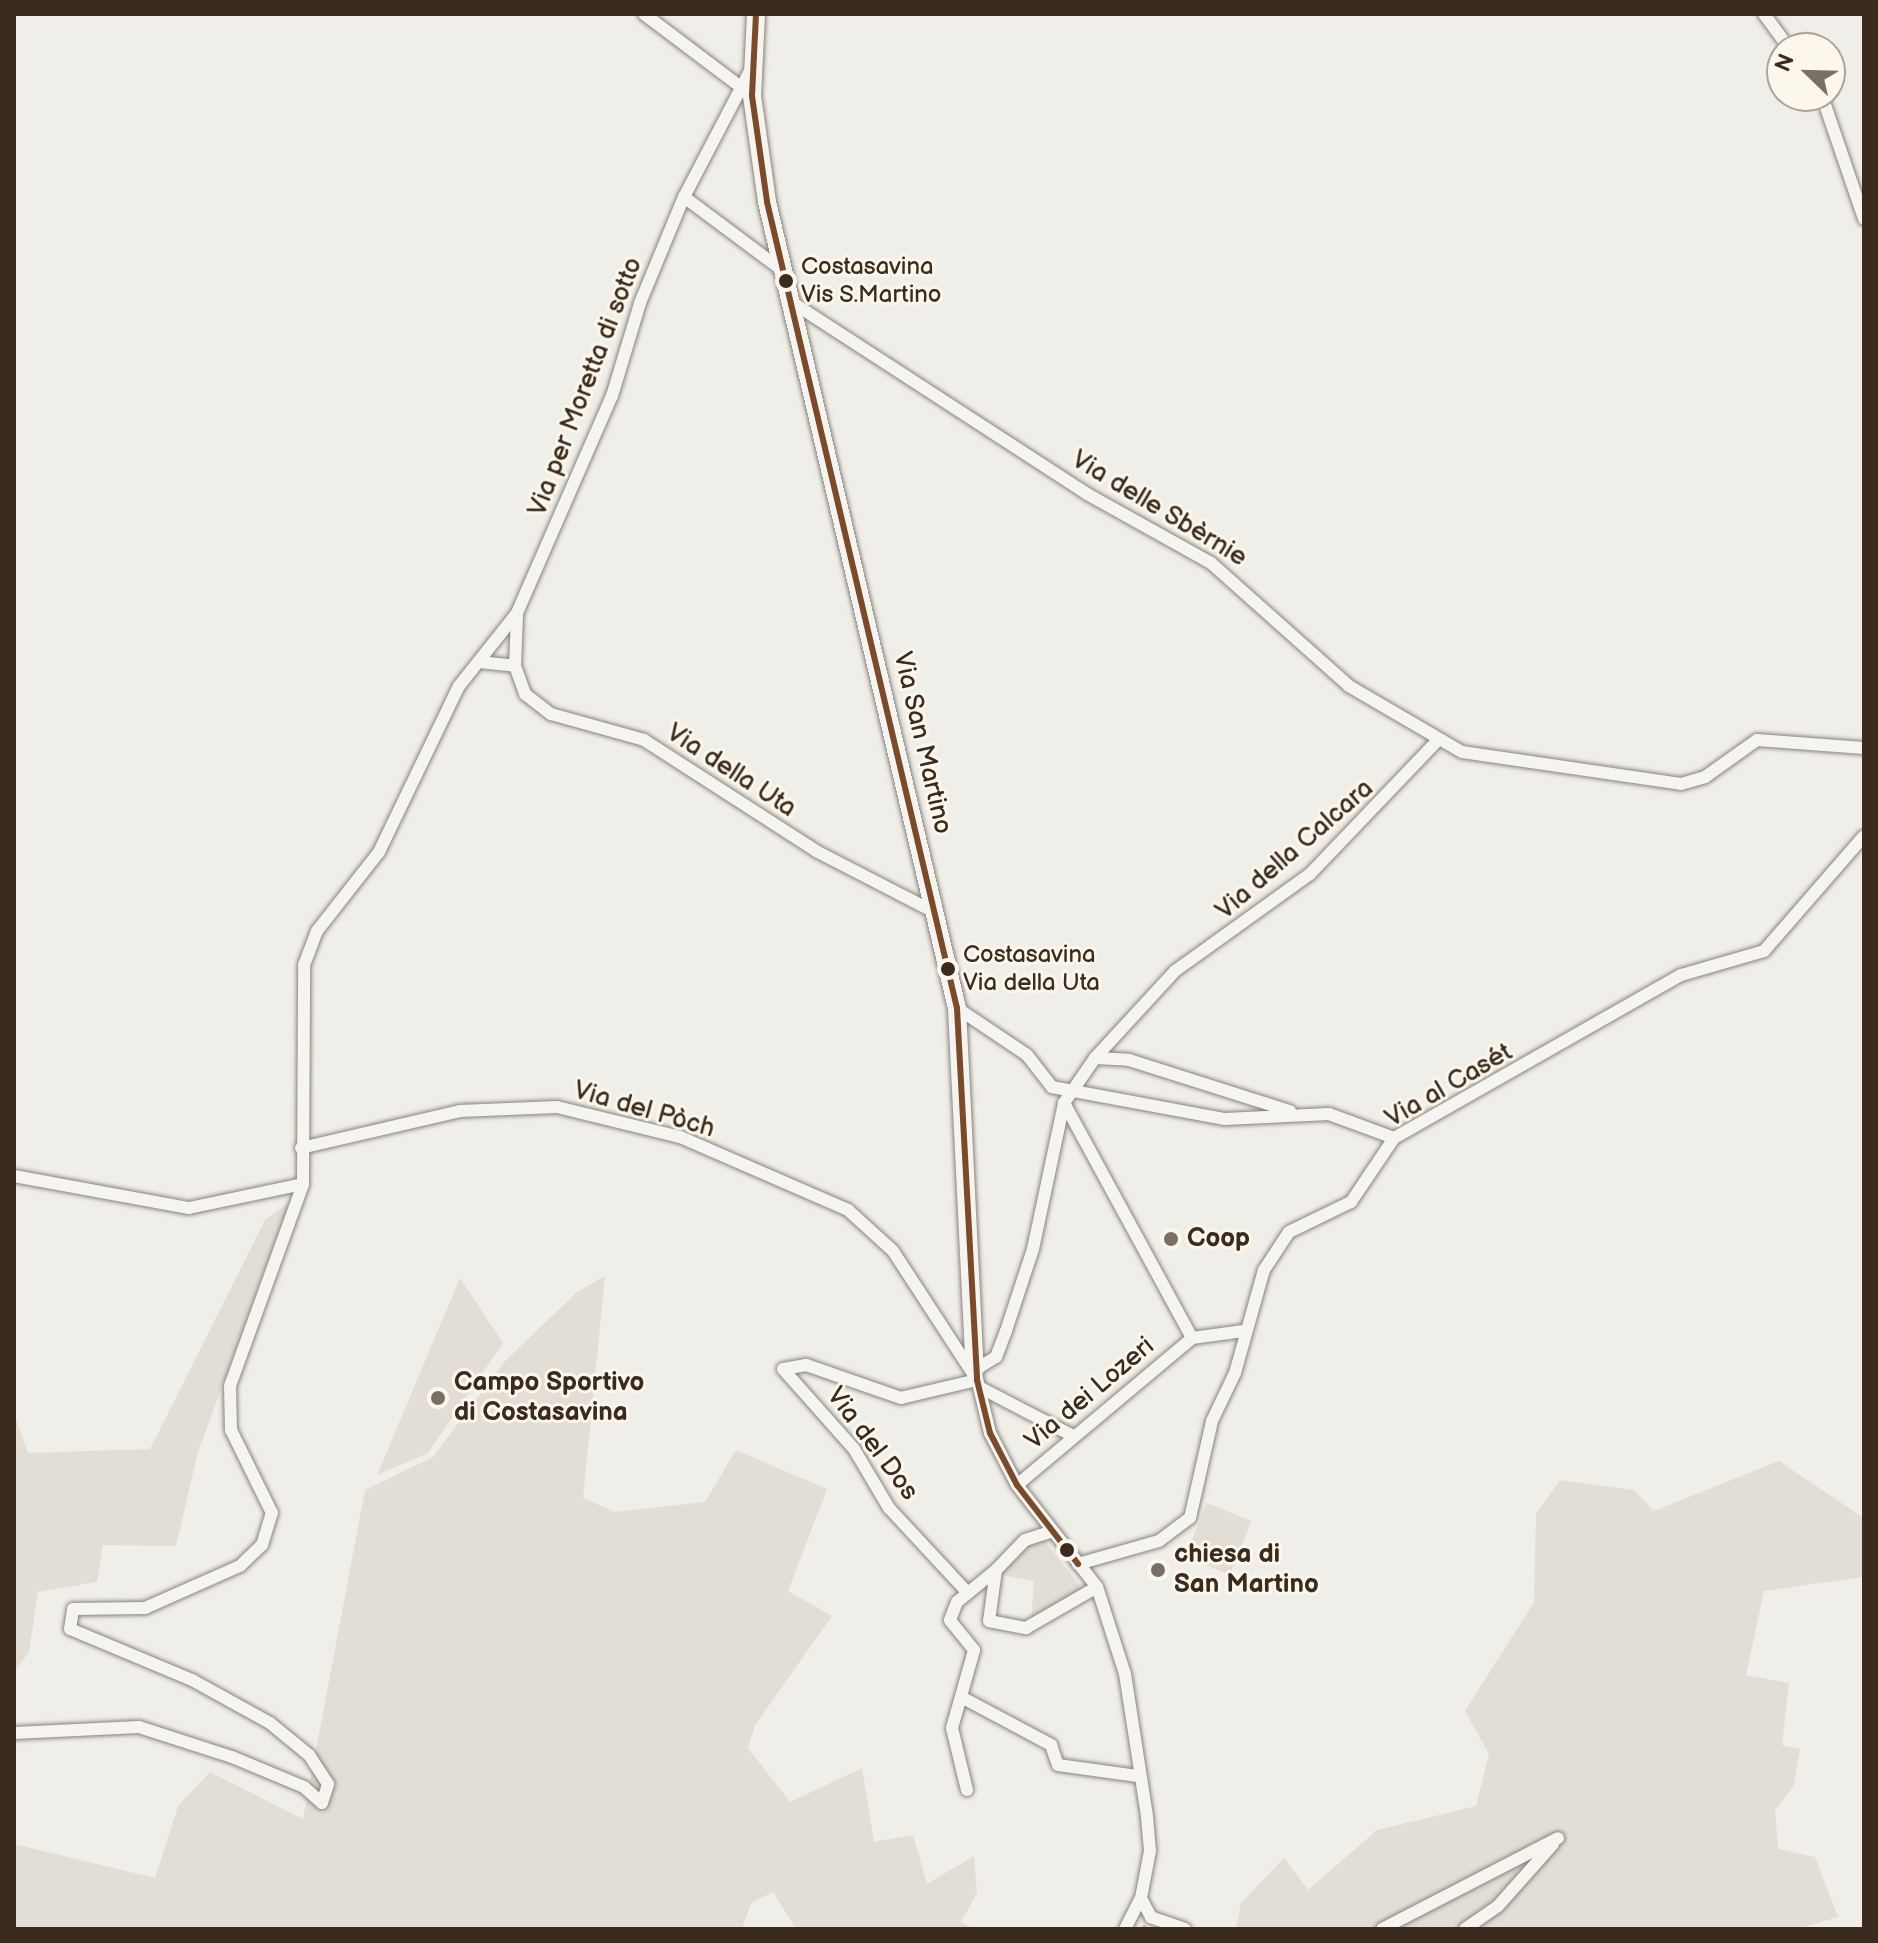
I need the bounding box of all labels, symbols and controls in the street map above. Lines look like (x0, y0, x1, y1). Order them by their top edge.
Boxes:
north arrow (1766, 32, 1846, 112)
text: N (1770, 50, 1801, 76)
street label: Via per Moretta di sotto (522, 253, 650, 521)
place label: Costasavina Vis S.Martino (801, 253, 942, 309)
marker: Costasavina Vis S.Martino (778, 273, 794, 289)
street label: Via delle Sbèrnie (1065, 444, 1253, 574)
street label: Via San Martino (886, 649, 958, 837)
street label: Via della Uta (660, 718, 802, 824)
street label: Via della Calcara (1210, 773, 1380, 927)
place label: Costasavina Via della Uta (963, 941, 1100, 997)
marker: Costasavina Via della Uta (940, 961, 956, 977)
street label: Via al Casét (1380, 1037, 1518, 1135)
street label: Via del Pòch (570, 1075, 718, 1145)
place label: Coop (1187, 1223, 1250, 1255)
marker: Coop (1162, 1230, 1180, 1248)
street label: Via dei Lozeri (1019, 1331, 1161, 1457)
place label: Campo Sportivo di Costasavina (454, 1367, 644, 1428)
street label: Via del Dos (819, 1381, 925, 1507)
marker: Campo Sportivo di Costasavina (429, 1389, 447, 1407)
place label: chiesa di San Martino (1174, 1539, 1319, 1600)
unlabelled marker (1059, 1542, 1075, 1558)
marker: chiesa di San Martino (1149, 1561, 1167, 1579)

